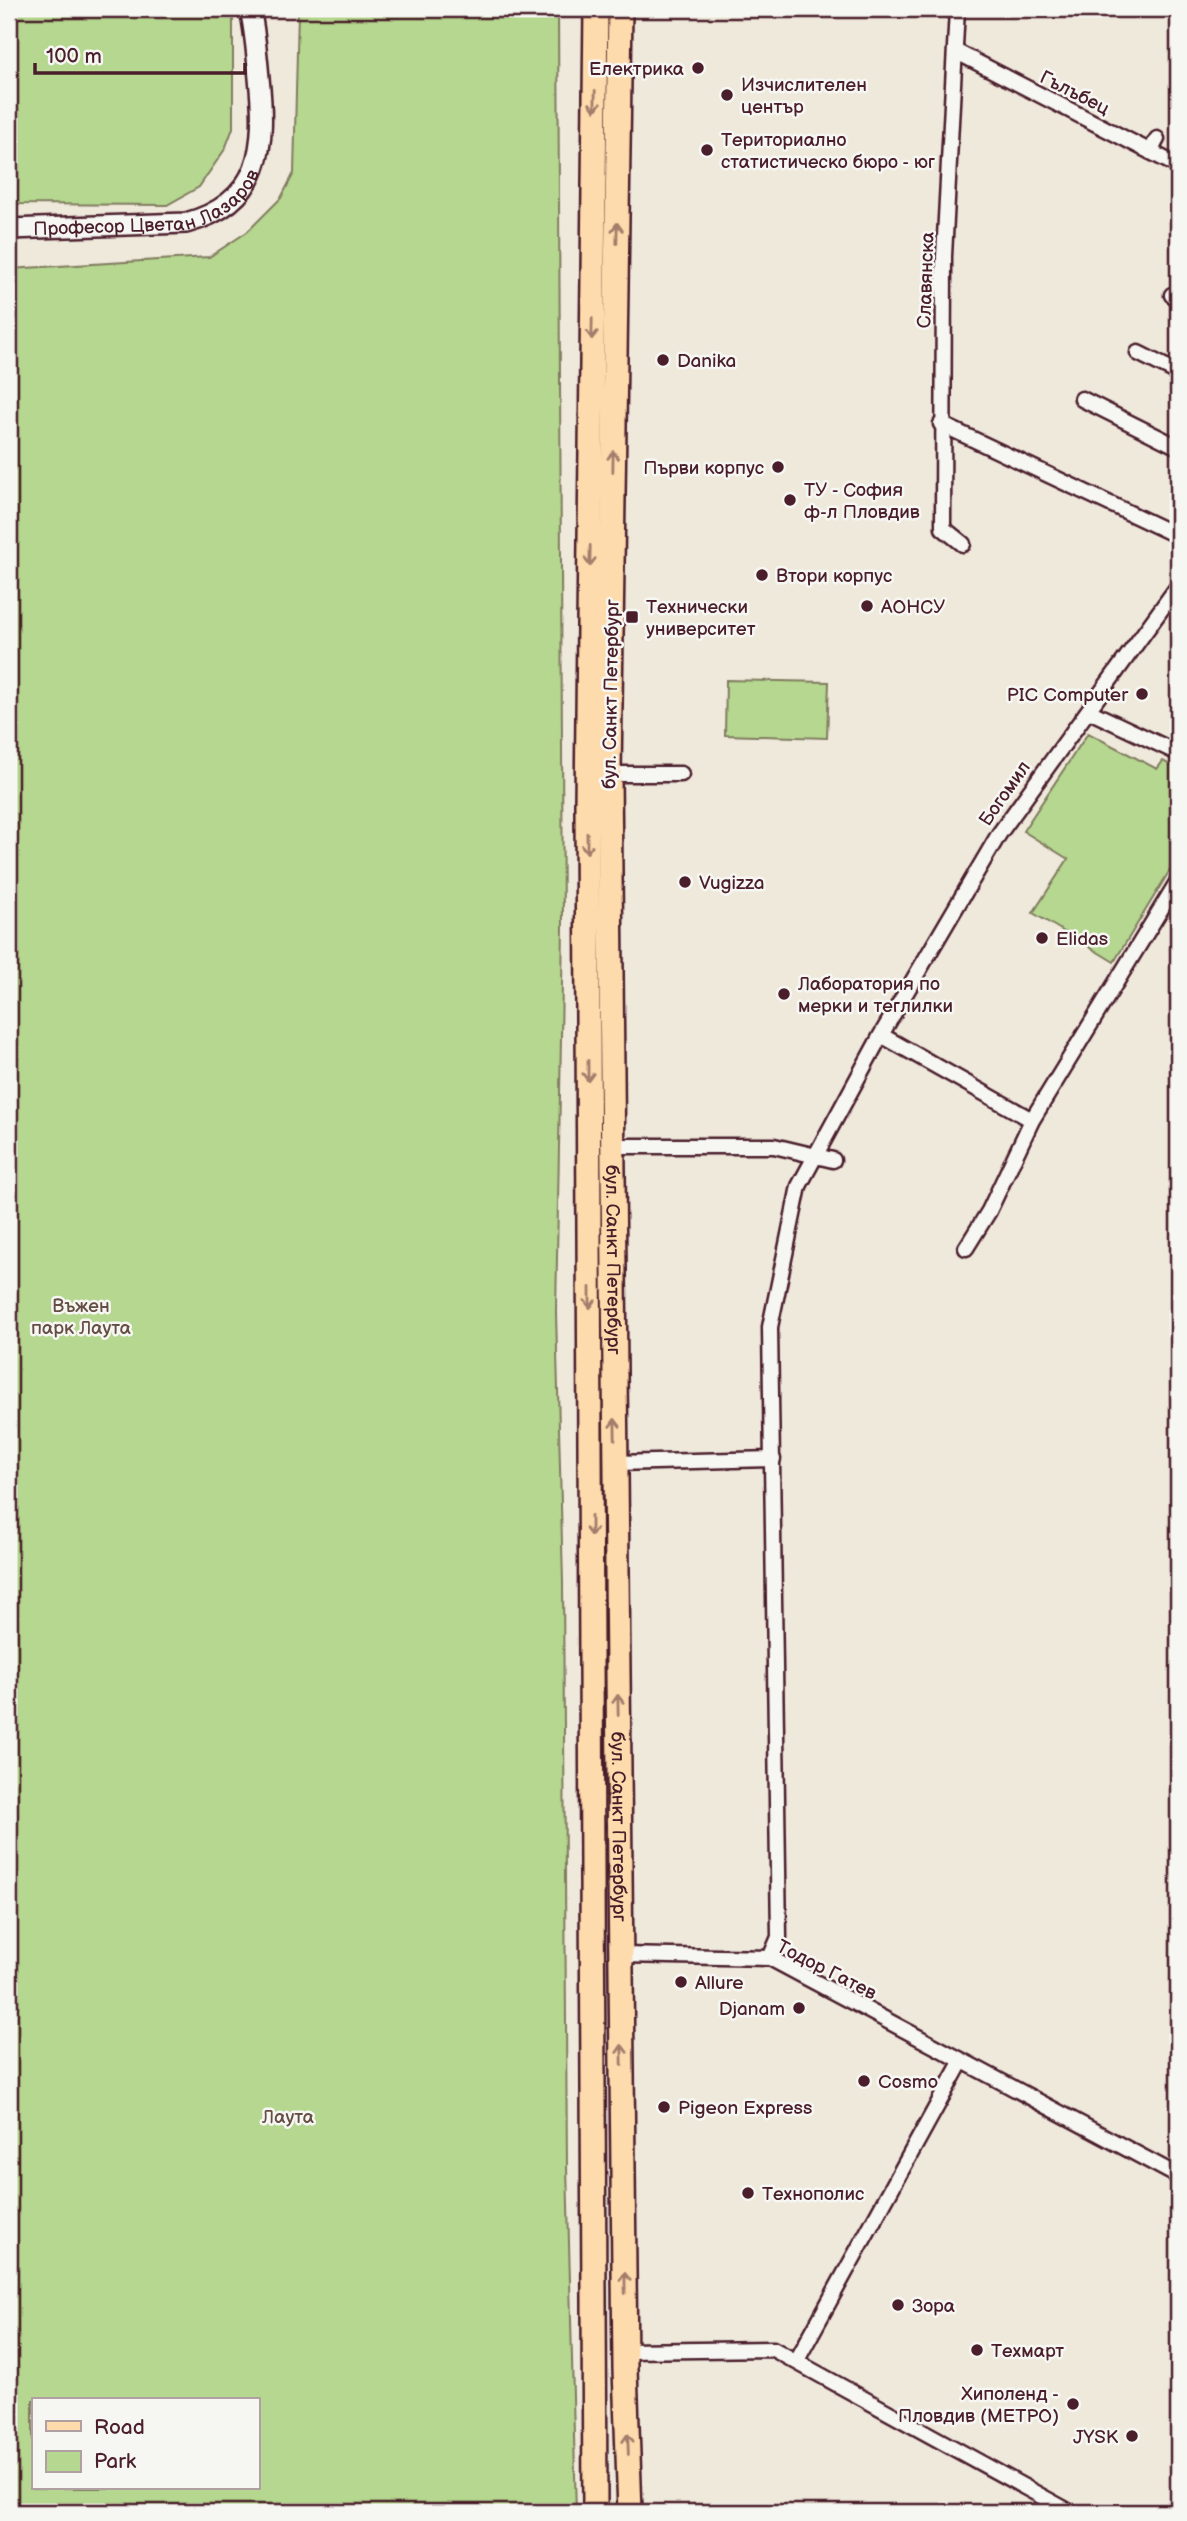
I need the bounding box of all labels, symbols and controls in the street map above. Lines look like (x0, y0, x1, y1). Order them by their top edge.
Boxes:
scale bar (35, 32, 245, 76)
text: 100 m (46, 44, 102, 69)
place label: Електрика (589, 58, 684, 81)
marker: Електрика (690, 60, 706, 76)
street label: Гълъбец (1036, 66, 1113, 121)
place label: Изчислителен център (741, 74, 867, 119)
marker: Изчислителен център (719, 87, 735, 103)
one-way arrow (588, 90, 602, 113)
place label: Териториално статистическо бюро - юг (721, 129, 936, 174)
marker: Териториално статистическо бюро - юг (699, 142, 715, 158)
street label: Професор Цветан Лазаров (33, 166, 265, 241)
one-way arrow (610, 222, 623, 245)
street label: Славянска (913, 231, 940, 329)
one-way arrow (585, 317, 599, 340)
place label: Danika (677, 350, 736, 373)
marker: Danika (655, 352, 671, 368)
one-way arrow (606, 450, 620, 473)
place label: Първи корпус (643, 457, 765, 480)
marker: Първи корпус (770, 459, 786, 475)
place label: ТУ - София ф-л Пловдив (804, 479, 920, 524)
marker: ТУ - София ф-л Пловдив (782, 492, 798, 508)
one-way arrow (583, 545, 597, 568)
place label: Втори корпус (776, 565, 893, 588)
marker: Втори корпус (754, 567, 770, 583)
place label: Технически университет (646, 596, 756, 641)
place label: АОНСУ (880, 596, 946, 619)
street label: бул. Санкт Петербург (598, 598, 625, 789)
marker: АОНСУ (859, 598, 875, 614)
marker: Технически университет (624, 609, 640, 625)
place label: PIC Computer (1007, 684, 1129, 707)
marker: PIC Computer (1134, 686, 1150, 702)
street label: Богомил (975, 757, 1036, 831)
one-way arrow (580, 831, 594, 854)
place label: Vugizza (699, 872, 765, 895)
marker: Vugizza (677, 874, 693, 890)
place label: Elidas (1056, 928, 1108, 951)
marker: Elidas (1034, 930, 1050, 946)
place label: Лаборатория по мерки и теглилки (797, 973, 953, 1018)
marker: Лаборатория по мерки и теглилки (776, 986, 792, 1002)
one-way arrow (581, 1059, 595, 1082)
street label: бул. Санкт Петербург (600, 1165, 625, 1356)
one-way arrow (583, 1286, 596, 1309)
park label: Въжен парк Лаута (31, 1295, 131, 1340)
one-way arrow (608, 1417, 622, 1440)
one-way arrow (584, 1514, 598, 1537)
one-way arrow (611, 1694, 625, 1717)
street label: бул. Санкт Петербург (606, 1732, 631, 1923)
street label: Тодор Гатев (773, 1935, 880, 2005)
place label: Allure (695, 1972, 743, 1995)
marker: Allure (673, 1974, 689, 1990)
place label: Djanam (719, 1998, 785, 2021)
marker: Djanam (791, 2000, 807, 2016)
one-way arrow (615, 2044, 629, 2067)
place label: Cosmo (878, 2071, 938, 2094)
marker: Cosmo (856, 2073, 872, 2089)
place label: Pigeon Express (678, 2097, 812, 2120)
marker: Pigeon Express (656, 2099, 672, 2115)
park label: Лаута (261, 2106, 314, 2129)
place label: Технополис (762, 2183, 865, 2206)
marker: Технополис (740, 2185, 756, 2201)
one-way arrow (618, 2271, 632, 2294)
place label: Зора (912, 2295, 955, 2318)
marker: Зора (890, 2297, 906, 2313)
place label: Техмарт (991, 2340, 1064, 2363)
marker: Техмарт (969, 2342, 985, 2358)
place label: Хиполенд - Пловдив (МЕТРО) (898, 2383, 1059, 2428)
marker: Хиполенд - Пловдив (МЕТРО) (1065, 2396, 1081, 2412)
legend (32, 2398, 259, 2490)
text: Road (94, 2415, 145, 2440)
place label: JYSK (1073, 2426, 1119, 2449)
marker: JYSK (1124, 2428, 1140, 2444)
one-way arrow (621, 2433, 634, 2456)
text: Park (94, 2449, 137, 2474)

